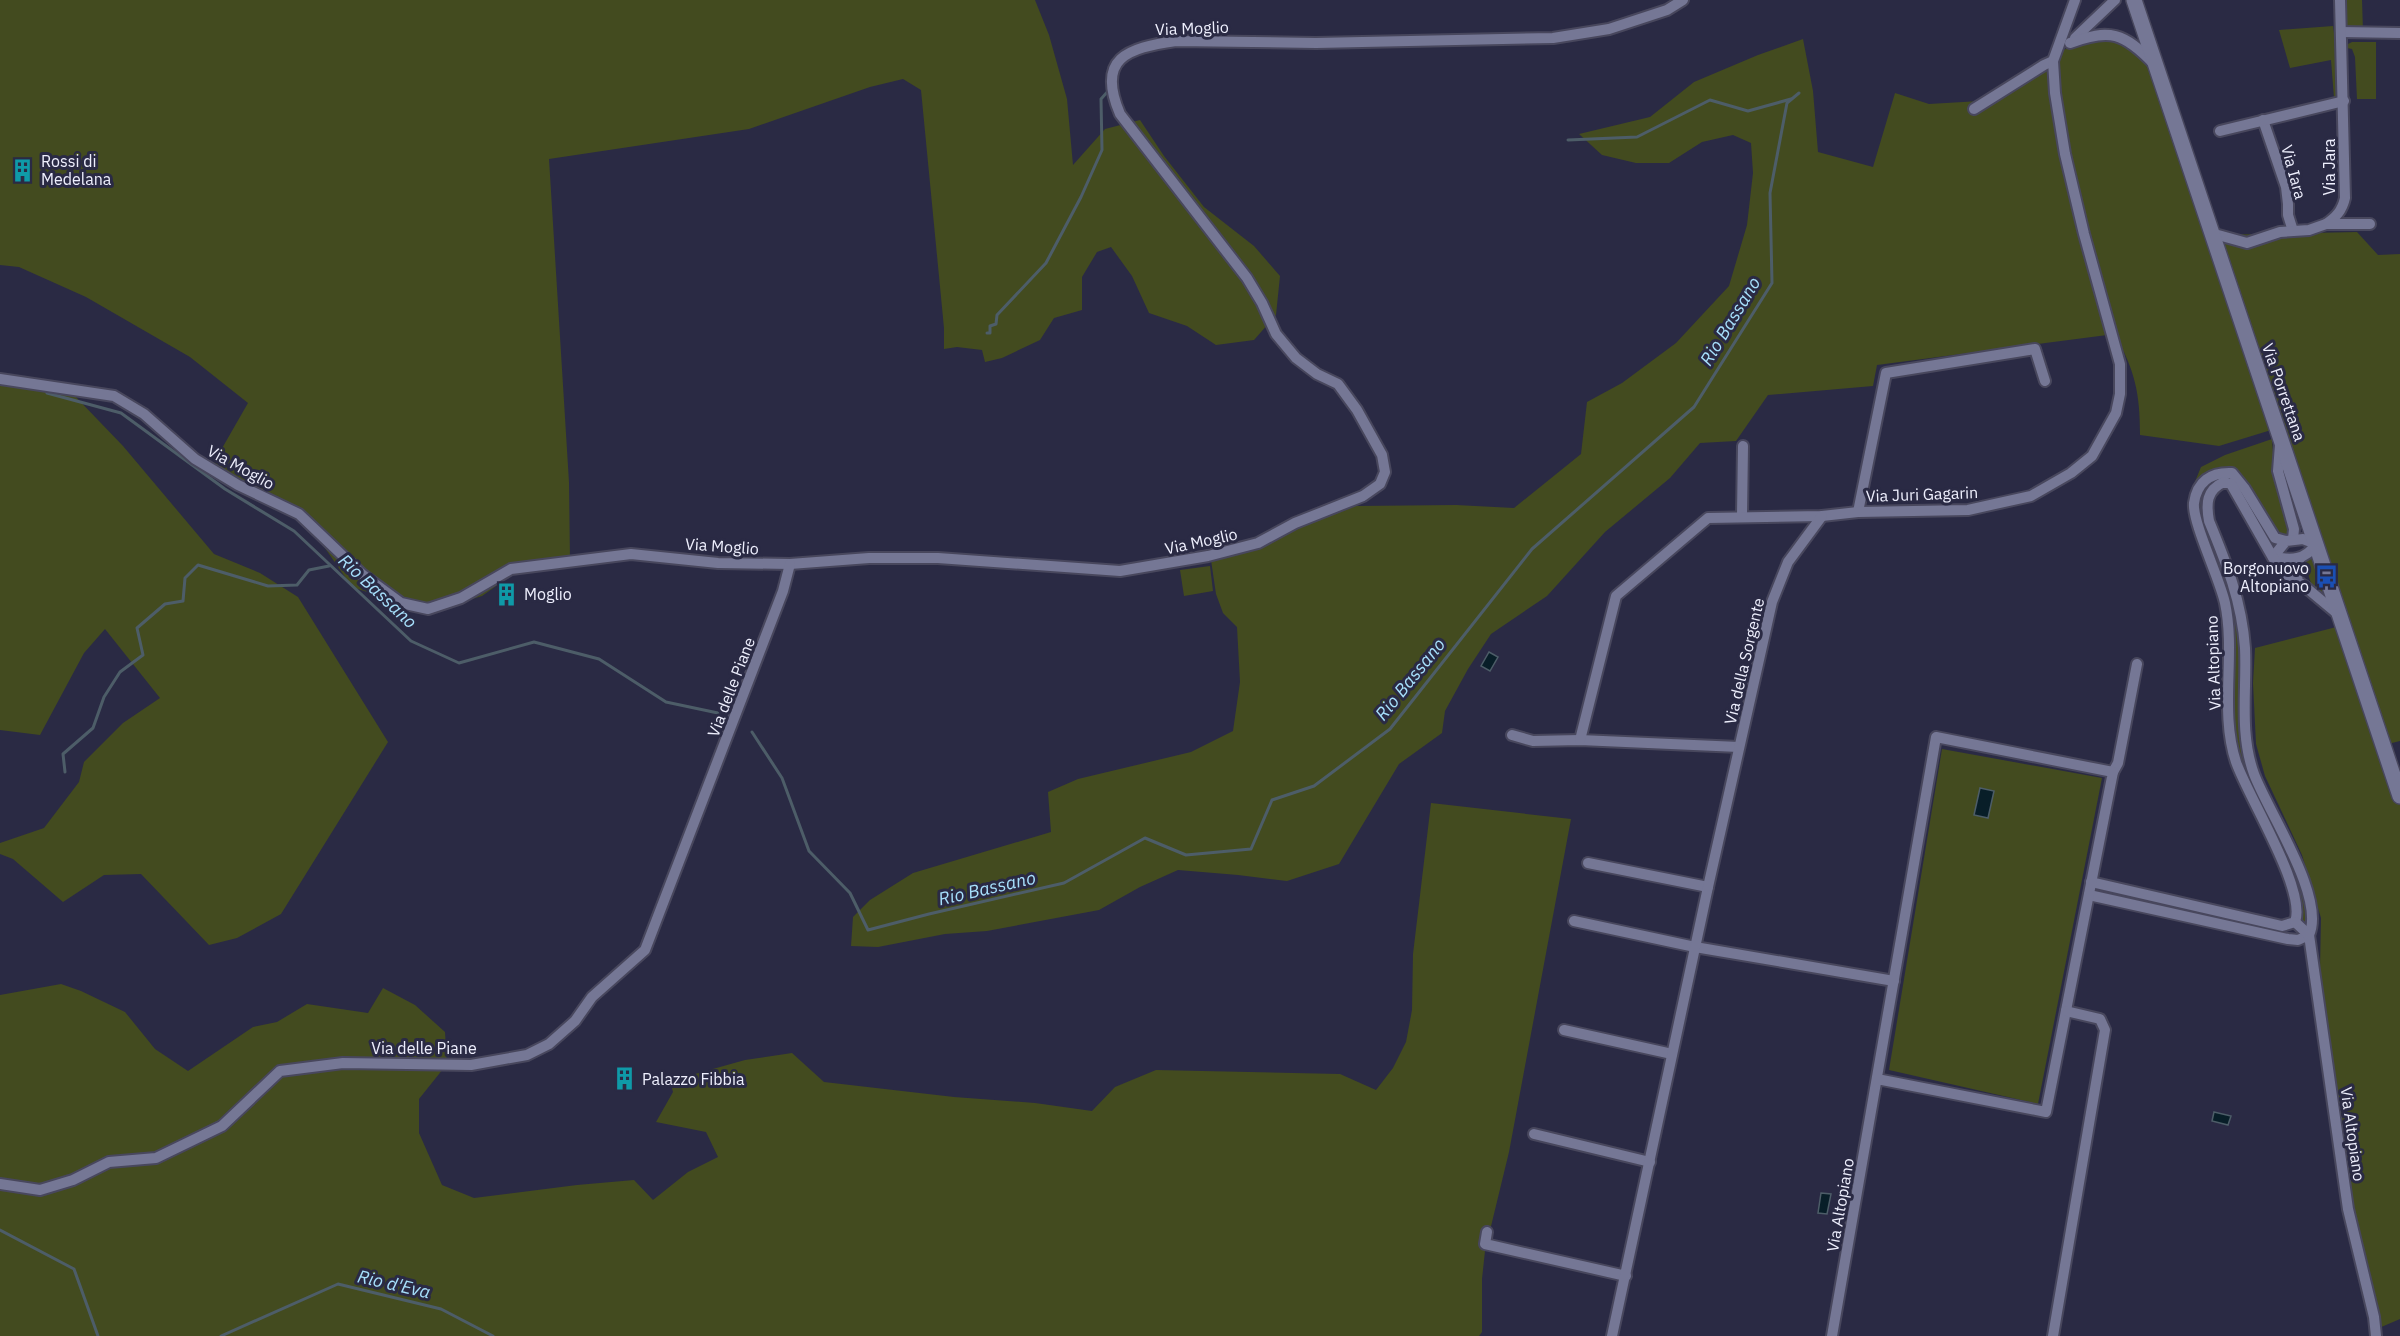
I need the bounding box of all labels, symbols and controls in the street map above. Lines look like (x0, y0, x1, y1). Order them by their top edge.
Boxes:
street label: Via Moglio (1155, 17, 1229, 39)
street label: Via Jara (2319, 138, 2339, 196)
street label: Via Iara (2277, 143, 2311, 202)
place label: Rossi di Medelana (41, 151, 112, 189)
building icon: Rossi di Medelana (10, 157, 36, 183)
water label: Rio Bassano (1695, 272, 1765, 369)
street label: Via Porrettana (2258, 340, 2310, 444)
street label: Via Moglio (204, 440, 278, 494)
street label: Via Juri Gagarin (1865, 482, 1979, 506)
street label: Via Moglio (1163, 524, 1239, 558)
street label: Via Moglio (685, 533, 760, 559)
water label: Rio Bassano (334, 549, 422, 633)
place label: Borgonuovo Altopiano (2223, 558, 2309, 596)
bus stop icon: Borgonuovo Altopiano (2314, 564, 2340, 590)
building icon: Moglio (493, 581, 519, 607)
place label: Moglio (524, 584, 572, 604)
street label: Via della Sorgente (1720, 596, 1768, 726)
street label: Via Altopiano (2201, 615, 2225, 711)
water label: Rio Bassano (1370, 633, 1450, 725)
street label: Via delle Piane (703, 634, 759, 740)
water label: Rio Bassano (936, 866, 1038, 910)
street label: Via delle Piane (371, 1038, 477, 1058)
building icon: Palazzo Fibbia (611, 1066, 637, 1092)
place label: Palazzo Fibbia (642, 1069, 745, 1089)
street label: Via Altopiano (2336, 1086, 2370, 1182)
street label: Via Altopiano (1822, 1156, 1858, 1254)
water label: Rio d'Eva (355, 1264, 433, 1304)

